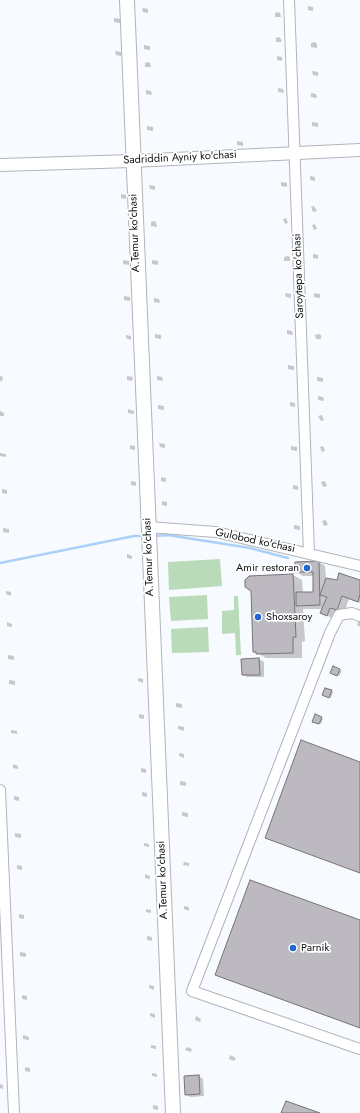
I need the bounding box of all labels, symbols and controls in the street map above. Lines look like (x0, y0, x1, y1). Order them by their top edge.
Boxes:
street label: Sadriddin Ayniy ko'chasi (123, 148, 237, 168)
street label: A.Temur ko'chasi (127, 194, 143, 272)
street label: Saroytepa ko'chasi (291, 233, 307, 319)
street label: A.Temur ko'chasi (141, 518, 157, 596)
street label: Gulobod ko'chasi (214, 526, 296, 556)
place label: Amir restoran (236, 561, 299, 575)
marker: Amir restoran (302, 563, 312, 573)
place label: Shoxsaroy (266, 610, 312, 624)
marker: Shoxsaroy (253, 612, 263, 622)
street label: A.Temur ko'chasi (155, 841, 171, 919)
place label: Parnik (301, 941, 329, 955)
marker: Parnik (288, 943, 298, 953)

